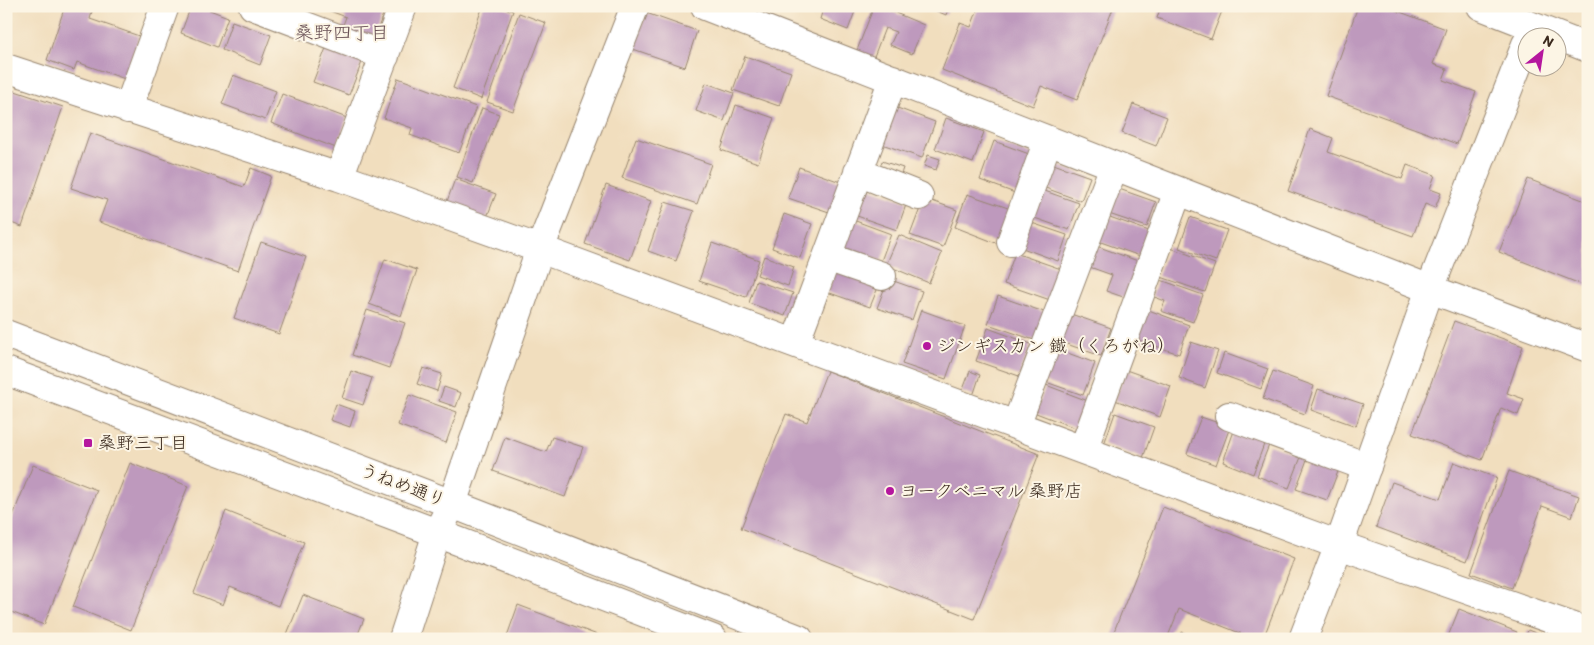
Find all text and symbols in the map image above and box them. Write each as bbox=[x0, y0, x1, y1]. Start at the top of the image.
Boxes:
district label: 桑野四丁目 bbox=[294, 21, 390, 44]
north arrow bbox=[1516, 28, 1566, 78]
text: N bbox=[1540, 31, 1557, 51]
place label: ジンギスカン 鐡（くろがね） bbox=[937, 335, 1175, 357]
marker: ジンギスカン 鐡（くろがね） bbox=[921, 340, 933, 352]
place label: 桑野三丁目 bbox=[98, 432, 188, 454]
marker: 桑野三丁目 bbox=[82, 437, 94, 449]
street label: うねめ通り bbox=[357, 459, 449, 511]
place label: ヨークベニマル 桑野店 bbox=[900, 480, 1083, 502]
marker: ヨークベニマル 桑野店 bbox=[884, 485, 896, 497]

